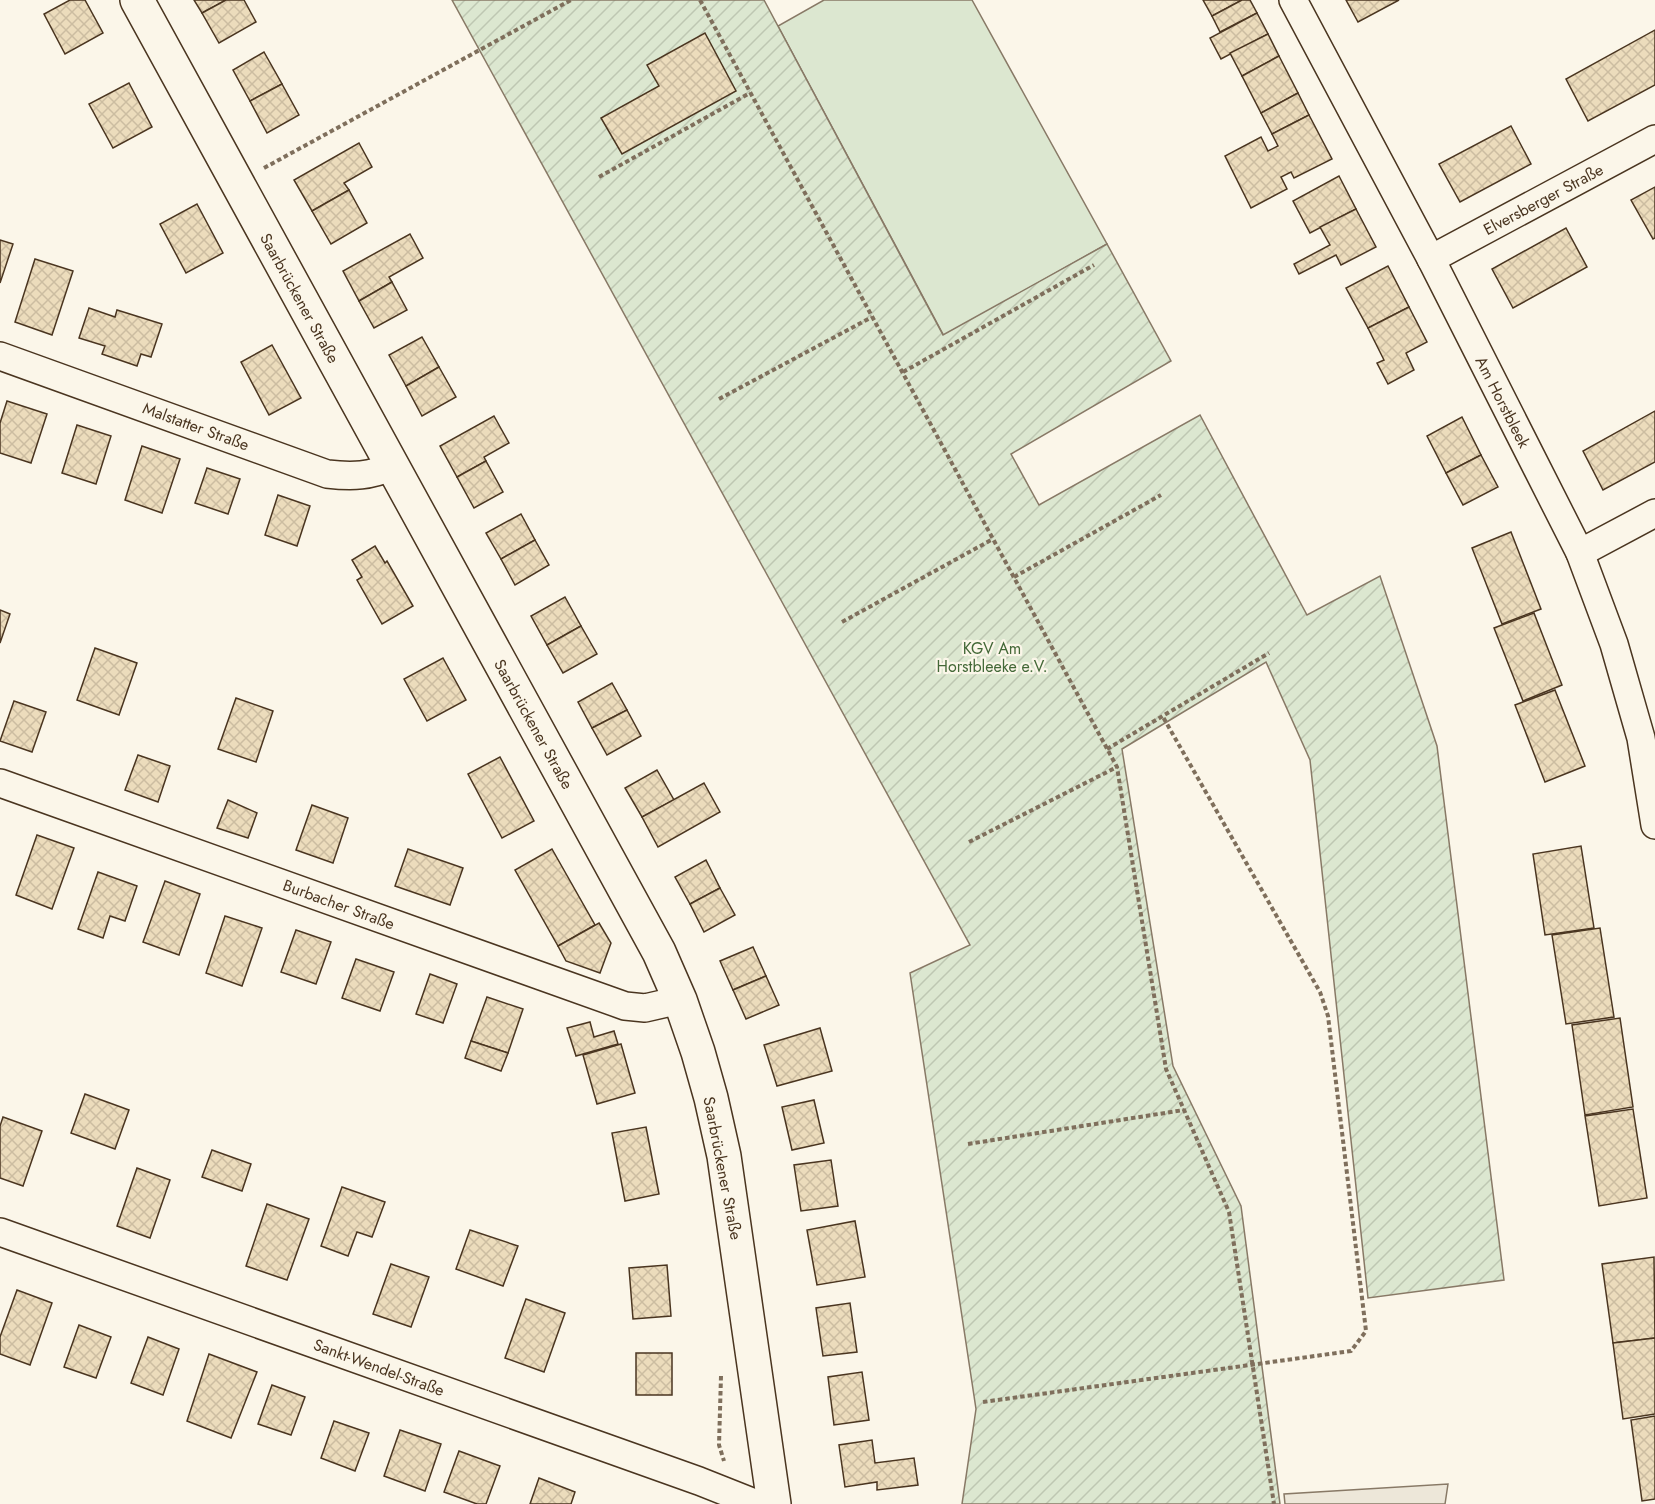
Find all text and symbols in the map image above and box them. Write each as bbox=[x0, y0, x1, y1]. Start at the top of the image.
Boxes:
street label: Elversberger Straße bbox=[1479, 158, 1607, 241]
street label: Saarbrückener Straße bbox=[254, 229, 345, 367]
street label: Am Horstbleek bbox=[1470, 352, 1536, 453]
street label: Malstatter Straße bbox=[139, 397, 252, 456]
park label: KGV Am Horstbleeke e.V. bbox=[936, 637, 1048, 678]
street label: Saarbrückener Straße bbox=[488, 655, 579, 793]
street label: Burbacher Straße bbox=[280, 874, 398, 935]
street label: Saarbrückener Straße bbox=[697, 1095, 748, 1242]
street label: Sankt-Wendel-Straße bbox=[310, 1333, 447, 1402]

